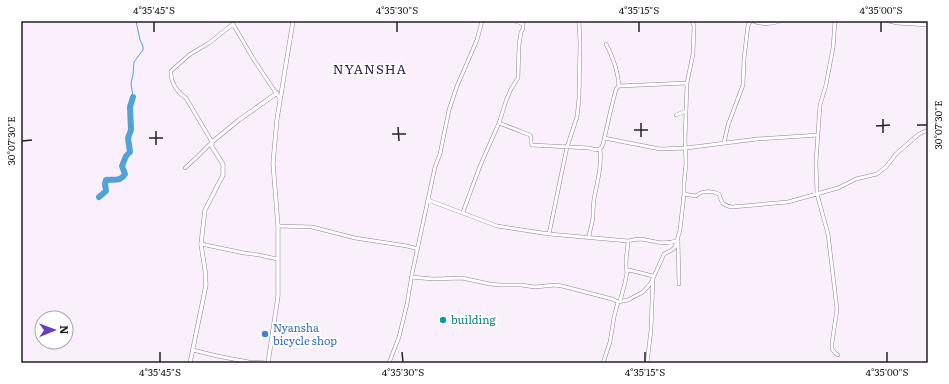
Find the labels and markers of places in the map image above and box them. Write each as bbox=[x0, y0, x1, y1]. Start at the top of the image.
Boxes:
place label: building bbox=[451, 311, 497, 327]
marker: building bbox=[438, 315, 448, 325]
place label: Nyansha bicycle shop bbox=[273, 319, 337, 348]
marker: Nyansha bicycle shop bbox=[260, 329, 270, 339]

